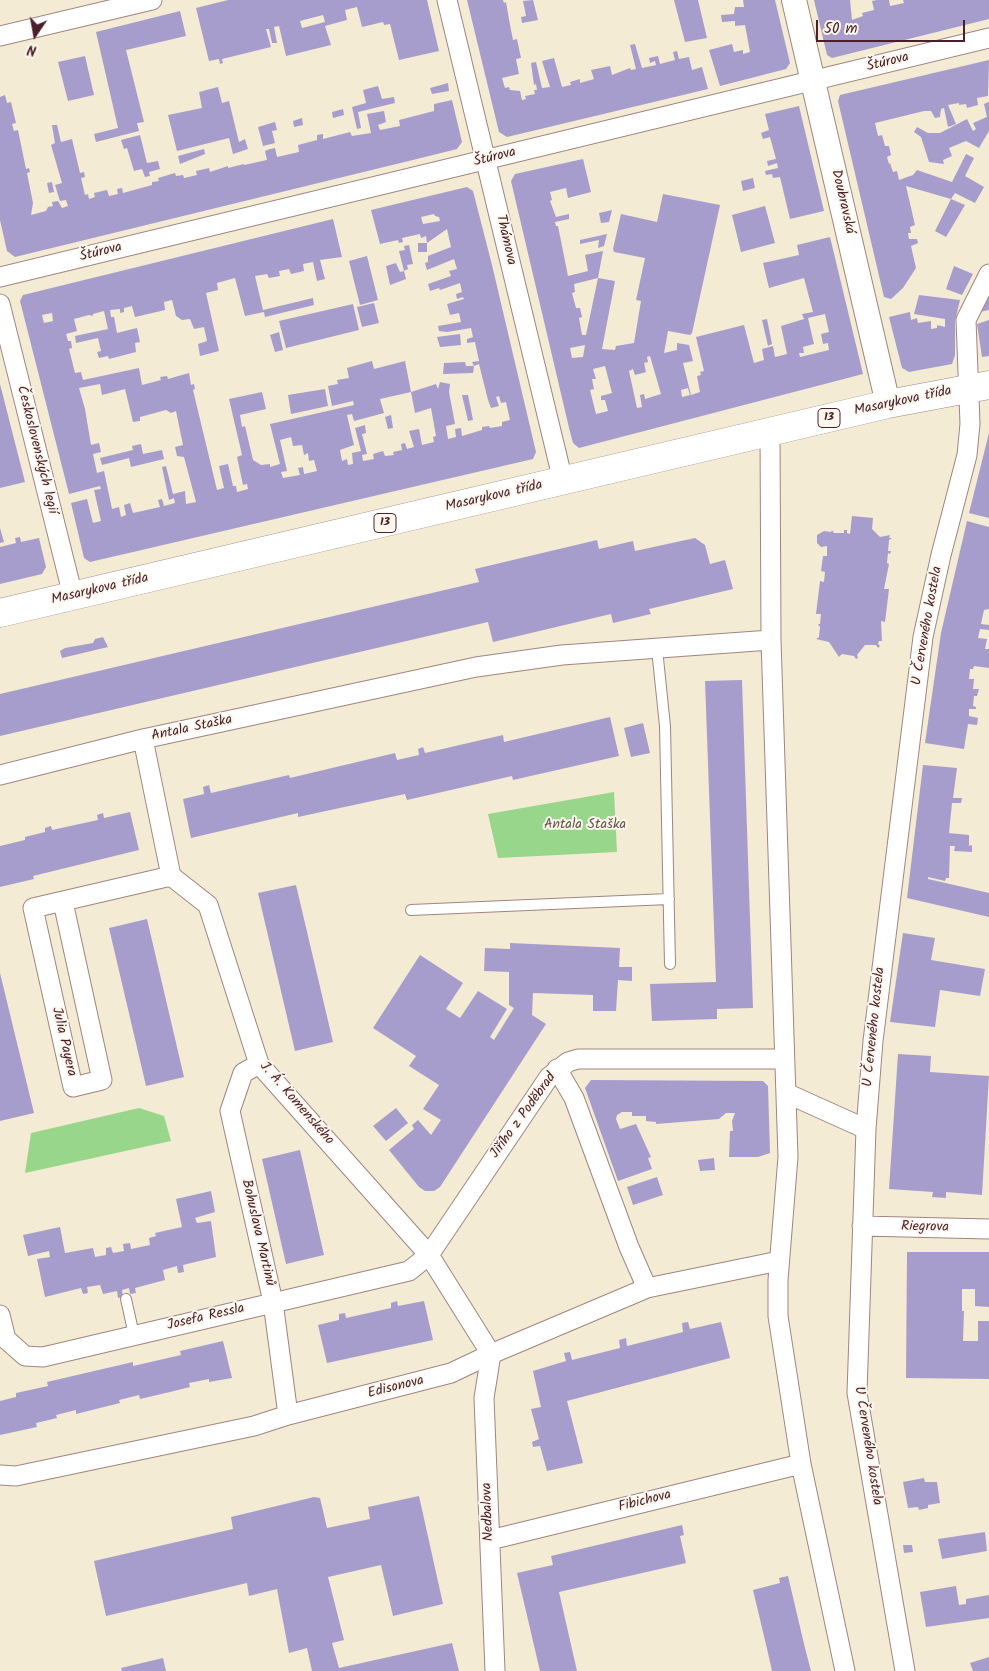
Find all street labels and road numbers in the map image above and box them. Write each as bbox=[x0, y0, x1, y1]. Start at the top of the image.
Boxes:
street label: Štúrova bbox=[865, 50, 911, 76]
street label: Štúrova bbox=[472, 145, 518, 171]
street label: Doubravská bbox=[826, 168, 858, 236]
street label: Thámova bbox=[491, 213, 519, 267]
street label: Štúrova bbox=[78, 240, 124, 266]
street label: Masarykova třída bbox=[853, 383, 953, 421]
street label: Československých legií bbox=[12, 384, 60, 516]
road number: 13 bbox=[818, 408, 840, 428]
street label: Masarykova třída bbox=[444, 478, 544, 516]
road number: 13 bbox=[374, 514, 396, 532]
street label: U Červeného kostela bbox=[909, 565, 947, 687]
street label: Masarykova třída bbox=[50, 571, 150, 609]
street label: Antala Staška bbox=[150, 712, 234, 746]
street label: U Červeného kostela bbox=[860, 966, 890, 1088]
street label: Julia Payera bbox=[47, 1006, 79, 1078]
street label: J. Á. Komenského bbox=[255, 1059, 337, 1149]
street label: Jiřího z Poděbrad bbox=[487, 1070, 561, 1162]
street label: Bohuslava Martinů bbox=[237, 1178, 277, 1288]
street label: Riegrova bbox=[901, 1219, 949, 1237]
street label: Josefa Ressla bbox=[166, 1301, 246, 1335]
street label: Edisonova bbox=[366, 1373, 426, 1403]
street label: U Červeného kostela bbox=[849, 1385, 885, 1507]
street label: Nedbalova bbox=[480, 1482, 498, 1542]
street label: Fibichova bbox=[617, 1487, 673, 1517]

